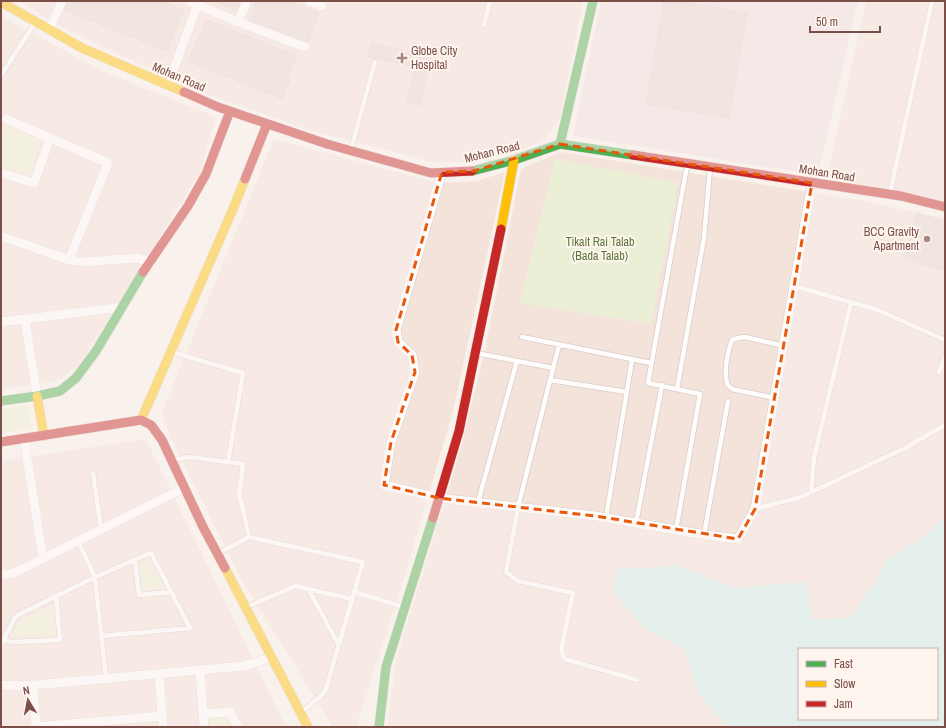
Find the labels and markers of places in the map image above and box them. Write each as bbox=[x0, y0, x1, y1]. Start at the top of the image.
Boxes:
place label: Globe City Hospital bbox=[411, 43, 458, 73]
marker: Globe City Hospital bbox=[396, 52, 408, 64]
place label: BCC Gravity Apartment bbox=[864, 224, 919, 254]
marker: BCC Gravity Apartment bbox=[922, 234, 932, 244]

